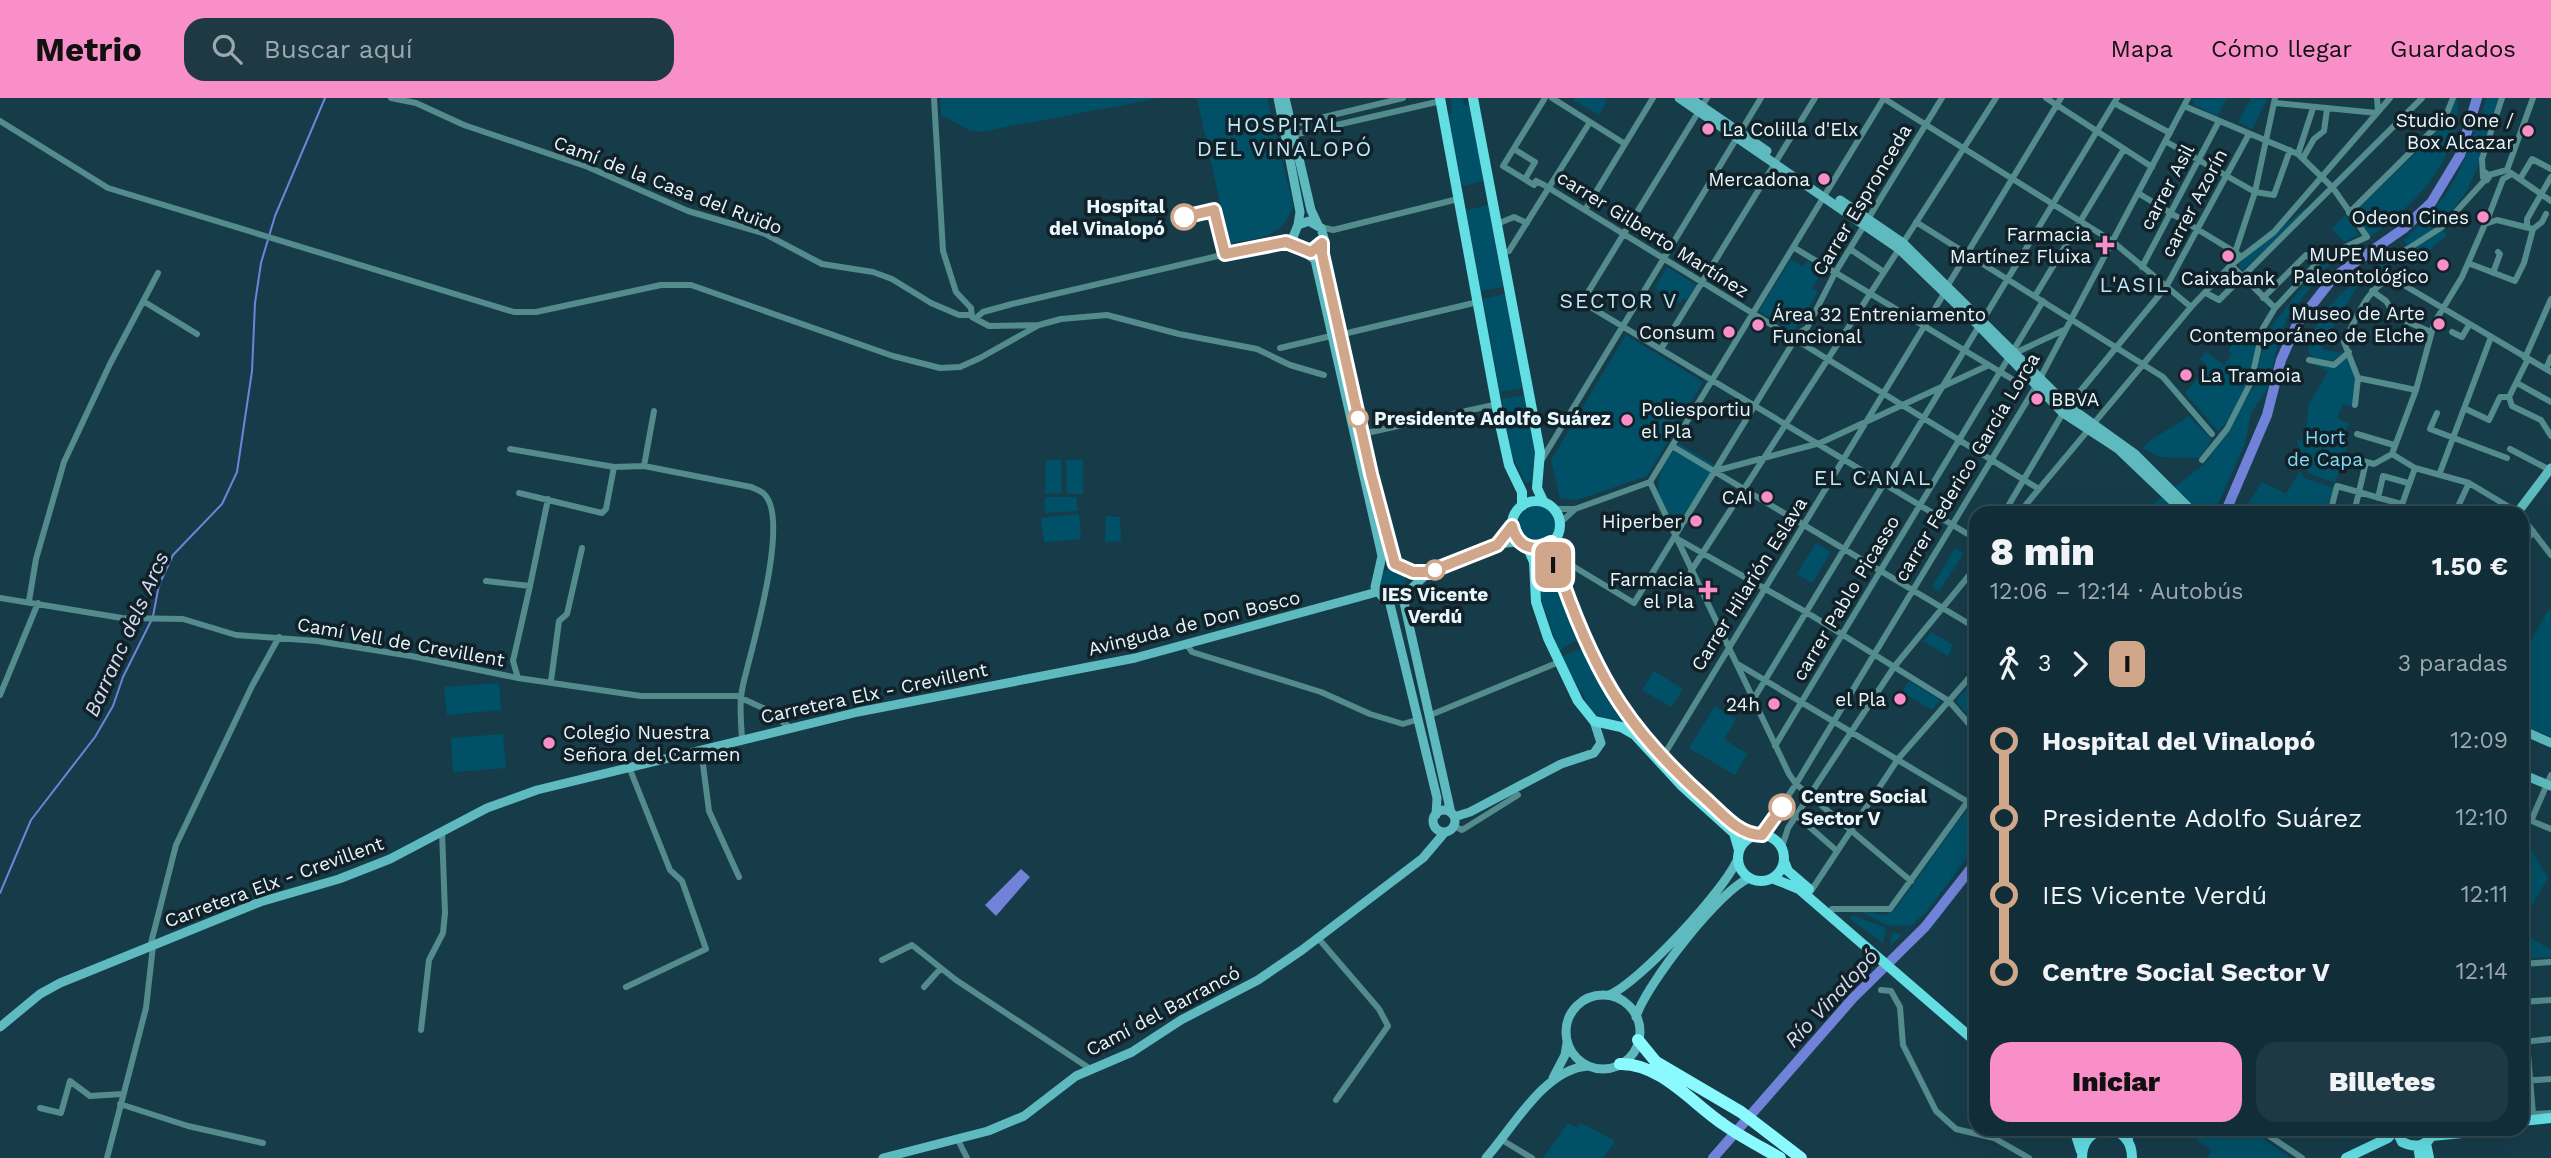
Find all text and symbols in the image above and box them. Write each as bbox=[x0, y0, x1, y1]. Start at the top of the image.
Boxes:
search box bbox=[184, 18, 674, 81]
text: Metrio bbox=[35, 30, 142, 69]
icon: search bbox=[208, 30, 246, 68]
text: Buscar aquí bbox=[264, 34, 413, 64]
text: Mapa bbox=[2111, 35, 2173, 63]
text: Cómo llegar bbox=[2211, 35, 2352, 63]
text: Guardados bbox=[2390, 35, 2516, 63]
place label: Studio One / Box Alcazar bbox=[2396, 109, 2514, 154]
district label: HOSPITAL DEL VINALOPÓ bbox=[1197, 112, 1373, 161]
place label: La Colilla d'Elx bbox=[1722, 118, 1858, 141]
street label: Carrer Espronceda bbox=[1808, 120, 1916, 280]
marker: La Colilla d'Elx bbox=[1700, 121, 1716, 137]
marker: Studio One / Box Alcazar bbox=[2520, 123, 2536, 139]
street label: Camí de la Casa del Ruïdo bbox=[550, 131, 786, 239]
street label: carrer Asil bbox=[2135, 140, 2199, 234]
street label: carrer Azorín bbox=[2156, 145, 2232, 261]
street label: carrer Gilberto Martínez bbox=[1553, 165, 1753, 303]
place label: Mercadona bbox=[1708, 168, 1810, 191]
marker: Mercadona bbox=[1816, 171, 1832, 187]
place label: Hospital del Vinalopó bbox=[1049, 195, 1166, 240]
marker: Hospital del Vinalopó bbox=[1171, 204, 1197, 230]
place label: Odeon Cines bbox=[2351, 206, 2469, 229]
marker: Odeon Cines bbox=[2475, 209, 2491, 225]
place label: Farmacia Martínez Fluixa bbox=[1950, 223, 2091, 268]
marker: Farmacia Martínez Fluixa bbox=[2097, 237, 2113, 253]
place label: MUPE Museo Paleontológico bbox=[2293, 243, 2429, 288]
marker: Caixabank bbox=[2220, 248, 2236, 264]
marker: MUPE Museo Paleontológico bbox=[2435, 257, 2451, 273]
place label: Caixabank bbox=[2181, 267, 2276, 290]
district label: L'ASIL bbox=[2100, 272, 2170, 297]
district label: SECTOR V bbox=[1560, 288, 1678, 313]
place label: Museo de Arte Contemporáneo de Elche bbox=[2189, 302, 2425, 347]
place label: Área 32 Entreniamento Funcional bbox=[1772, 303, 1986, 348]
marker: Museo de Arte Contemporáneo de Elche bbox=[2431, 316, 2447, 332]
marker: Área 32 Entreniamento Funcional bbox=[1750, 317, 1766, 333]
place label: Consum bbox=[1639, 321, 1715, 344]
marker: Consum bbox=[1721, 324, 1737, 340]
street label: carrer Federico García Lorca bbox=[1889, 348, 2045, 586]
place label: La Tramoia bbox=[2200, 364, 2302, 387]
marker: La Tramoia bbox=[2178, 367, 2194, 383]
place label: BBVA bbox=[2051, 388, 2100, 411]
marker: BBVA bbox=[2029, 391, 2045, 407]
place label: Poliesportiu el Pla bbox=[1641, 398, 1751, 443]
place label: Presidente Adolfo Suárez bbox=[1374, 407, 1611, 430]
marker: Presidente Adolfo Suárez bbox=[1348, 408, 1368, 428]
marker: Poliesportiu el Pla bbox=[1619, 412, 1635, 428]
park label: Hort de Capa bbox=[2287, 426, 2363, 471]
district label: EL CANAL bbox=[1814, 465, 1932, 490]
place label: CAI bbox=[1722, 486, 1753, 509]
marker: CAI bbox=[1759, 489, 1775, 505]
street label: Carrer Hilarión Eslava bbox=[1686, 493, 1812, 675]
place label: Hiperber bbox=[1602, 510, 1682, 533]
street label: carrer Pablo Picasso bbox=[1788, 511, 1904, 685]
marker: Hiperber bbox=[1688, 513, 1704, 529]
text: 8 min bbox=[1990, 530, 2095, 574]
line badge: I bbox=[1530, 542, 1576, 588]
water label: Barranc dels Arcs bbox=[78, 547, 174, 720]
text: I bbox=[1549, 551, 1557, 579]
text: 1.50 € bbox=[2432, 551, 2508, 581]
marker: IES Vicente Verdú bbox=[1425, 560, 1445, 580]
place label: Farmacia el Pla bbox=[1610, 568, 1694, 613]
text: 12:06 – 12:14 · Autobús bbox=[1990, 578, 2243, 605]
marker: Farmacia el Pla bbox=[1700, 582, 1716, 598]
place label: IES Vicente Verdú bbox=[1382, 583, 1488, 628]
street label: Avinguda de Don Bosco bbox=[1086, 586, 1302, 660]
street label: Camí Vell de Crevillent bbox=[295, 612, 507, 672]
icon: walk bbox=[1990, 645, 2028, 683]
icon: forward bbox=[2061, 645, 2099, 683]
text: 3 bbox=[2038, 650, 2051, 677]
text: I bbox=[2123, 650, 2131, 678]
text: 3 paradas bbox=[2398, 650, 2508, 677]
street label: Carretera Elx - Crevillent bbox=[758, 658, 990, 728]
place label: el Pla bbox=[1835, 688, 1886, 711]
marker: el Pla bbox=[1892, 691, 1908, 707]
place label: 24h bbox=[1726, 693, 1760, 716]
marker: 24h bbox=[1766, 696, 1782, 712]
place label: Colegio Nuestra Señora del Carmen bbox=[563, 721, 740, 766]
text: Hospital del Vinalopó bbox=[2042, 726, 2315, 756]
text: 12:09 bbox=[2450, 727, 2508, 754]
marker: Colegio Nuestra Señora del Carmen bbox=[541, 735, 557, 751]
place label: Centre Social Sector V bbox=[1801, 785, 1927, 830]
marker: Centre Social Sector V bbox=[1769, 794, 1795, 820]
text: Presidente Adolfo Suárez bbox=[2042, 803, 2362, 833]
text: 12:10 bbox=[2456, 804, 2508, 831]
street label: Carretera Elx - Crevillent bbox=[161, 832, 387, 932]
text: IES Vicente Verdú bbox=[2042, 880, 2267, 910]
text: 12:11 bbox=[2461, 881, 2508, 908]
water label: Río Vinalopó bbox=[1779, 944, 1883, 1052]
text: Centre Social Sector V bbox=[2042, 957, 2330, 987]
text: 12:14 bbox=[2456, 958, 2508, 985]
street label: Camí del Barrancó bbox=[1082, 961, 1244, 1061]
button: Iniciar bbox=[1990, 1042, 2242, 1122]
button: Billetes bbox=[2256, 1042, 2508, 1122]

